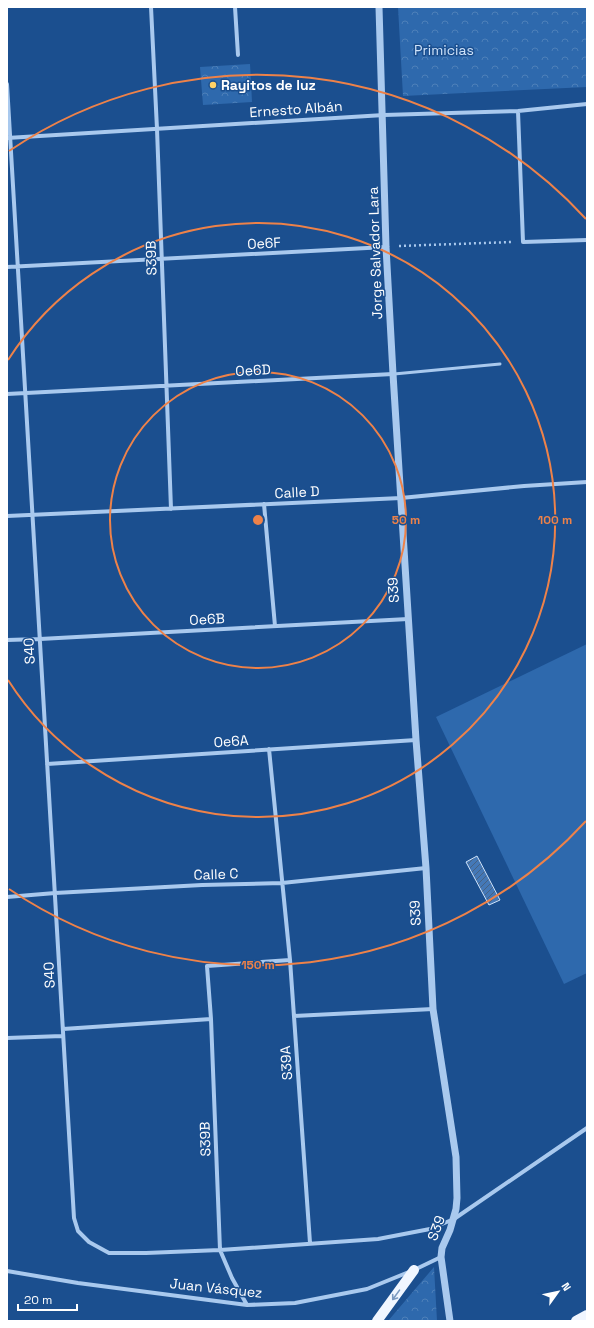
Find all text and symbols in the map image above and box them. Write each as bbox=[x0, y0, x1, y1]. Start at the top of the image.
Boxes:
park label: Primicias bbox=[414, 41, 474, 59]
place label: Rayitos de luz bbox=[221, 76, 316, 94]
marker: Rayitos de luz bbox=[208, 80, 218, 90]
street label: Ernesto Albán bbox=[249, 97, 343, 121]
street label: Jorge Salvador Lara bbox=[364, 186, 386, 320]
street label: Oe6F bbox=[247, 233, 282, 253]
street label: S39B bbox=[141, 240, 161, 276]
street label: Oe6D bbox=[235, 360, 271, 380]
street label: Calle D bbox=[274, 482, 320, 502]
text: 50 m bbox=[392, 512, 420, 528]
text: 100 m bbox=[538, 512, 572, 528]
centre of rings bbox=[251, 513, 265, 527]
street label: S39 bbox=[383, 577, 403, 603]
street label: Oe6B bbox=[189, 609, 225, 629]
street label: S40 bbox=[19, 637, 39, 665]
street label: Oe6A bbox=[213, 731, 249, 751]
street label: Calle C bbox=[193, 864, 239, 884]
street label: S39 bbox=[405, 900, 425, 926]
text: 150 m bbox=[241, 957, 275, 973]
street label: S40 bbox=[39, 961, 59, 989]
street label: S39A bbox=[276, 1045, 296, 1081]
street label: S39B bbox=[195, 1121, 215, 1157]
street label: S39 bbox=[423, 1213, 449, 1243]
north arrow bbox=[538, 1272, 578, 1312]
street label: Juan Vásquez bbox=[169, 1274, 263, 1302]
text: N bbox=[559, 1280, 574, 1293]
scale bar bbox=[18, 1286, 77, 1312]
one-way arrow bbox=[392, 1290, 400, 1301]
text: 20 m bbox=[24, 1292, 52, 1308]

